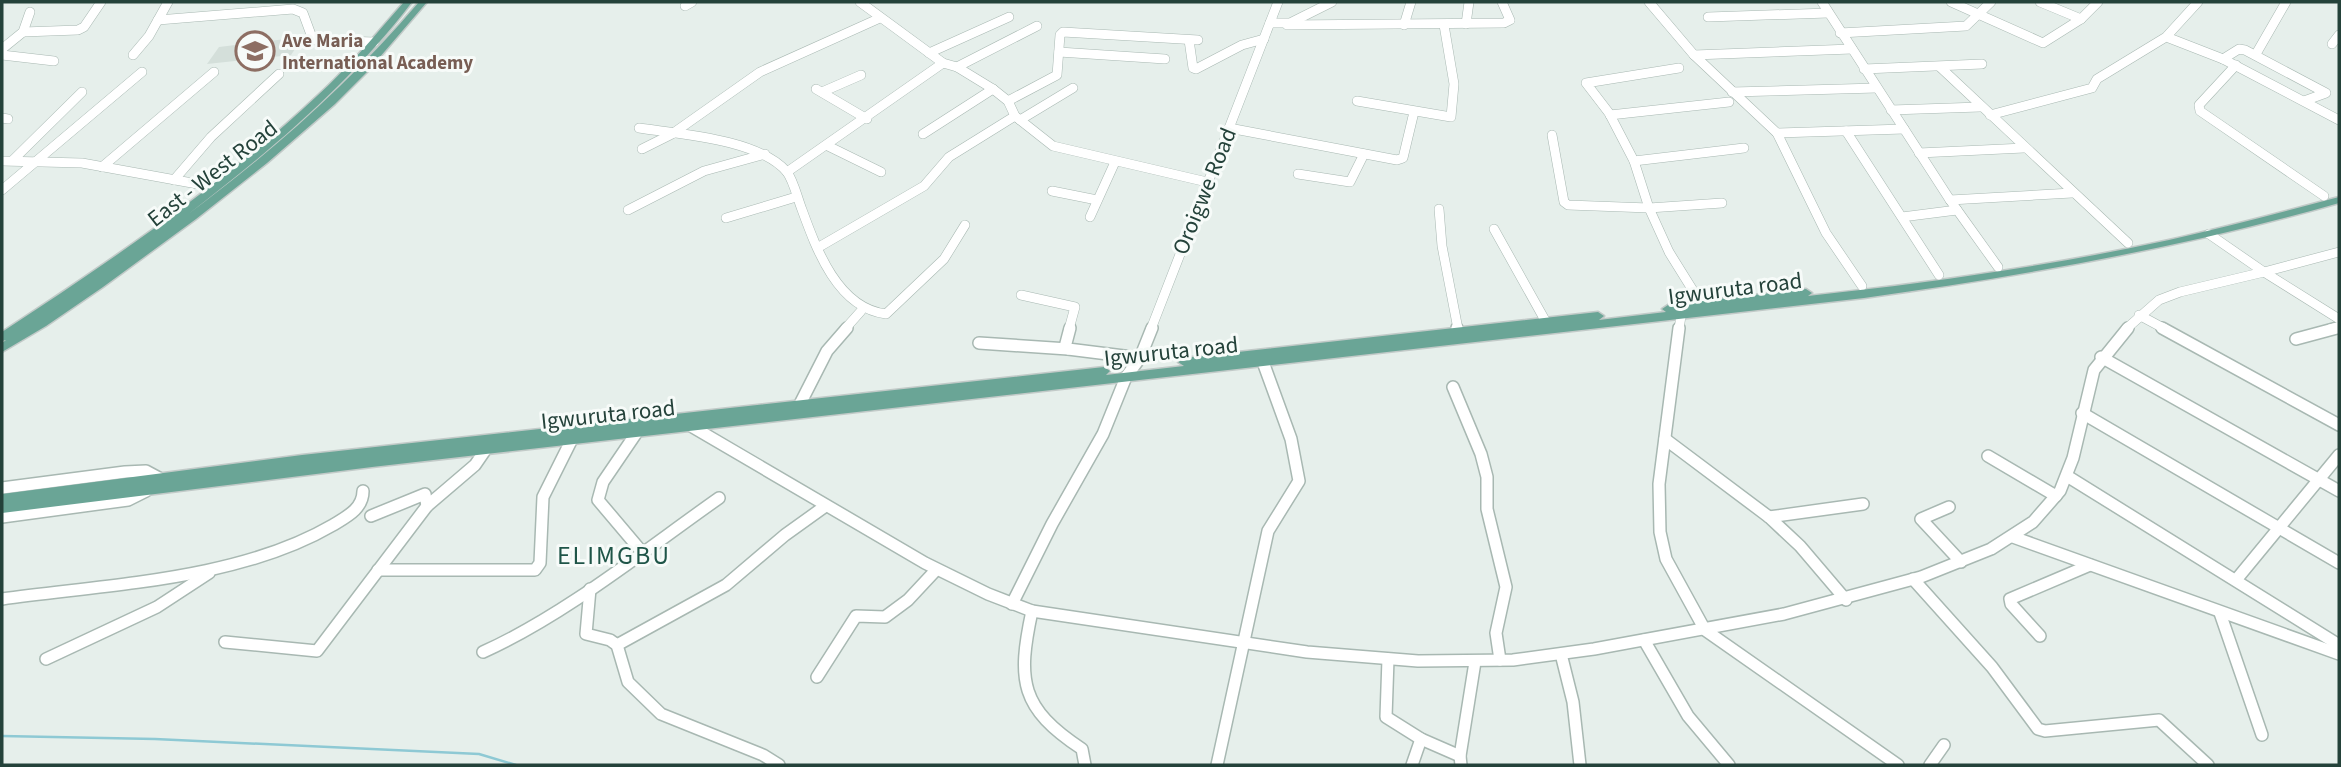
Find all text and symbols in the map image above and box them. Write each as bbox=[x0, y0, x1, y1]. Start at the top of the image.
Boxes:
place label: Ave Maria International Academy bbox=[281, 28, 473, 77]
school or university icon: Ave Maria International Academy bbox=[234, 30, 276, 72]
street label: East - West Road bbox=[140, 112, 284, 235]
street label: Oroigwe Road bbox=[1164, 123, 1245, 260]
street label: Igwuruta road bbox=[1666, 264, 1804, 313]
street label: Igwuruta road bbox=[1102, 328, 1240, 375]
street label: Igwuruta road bbox=[539, 391, 677, 438]
district label: ELIMGBU bbox=[557, 537, 671, 574]

